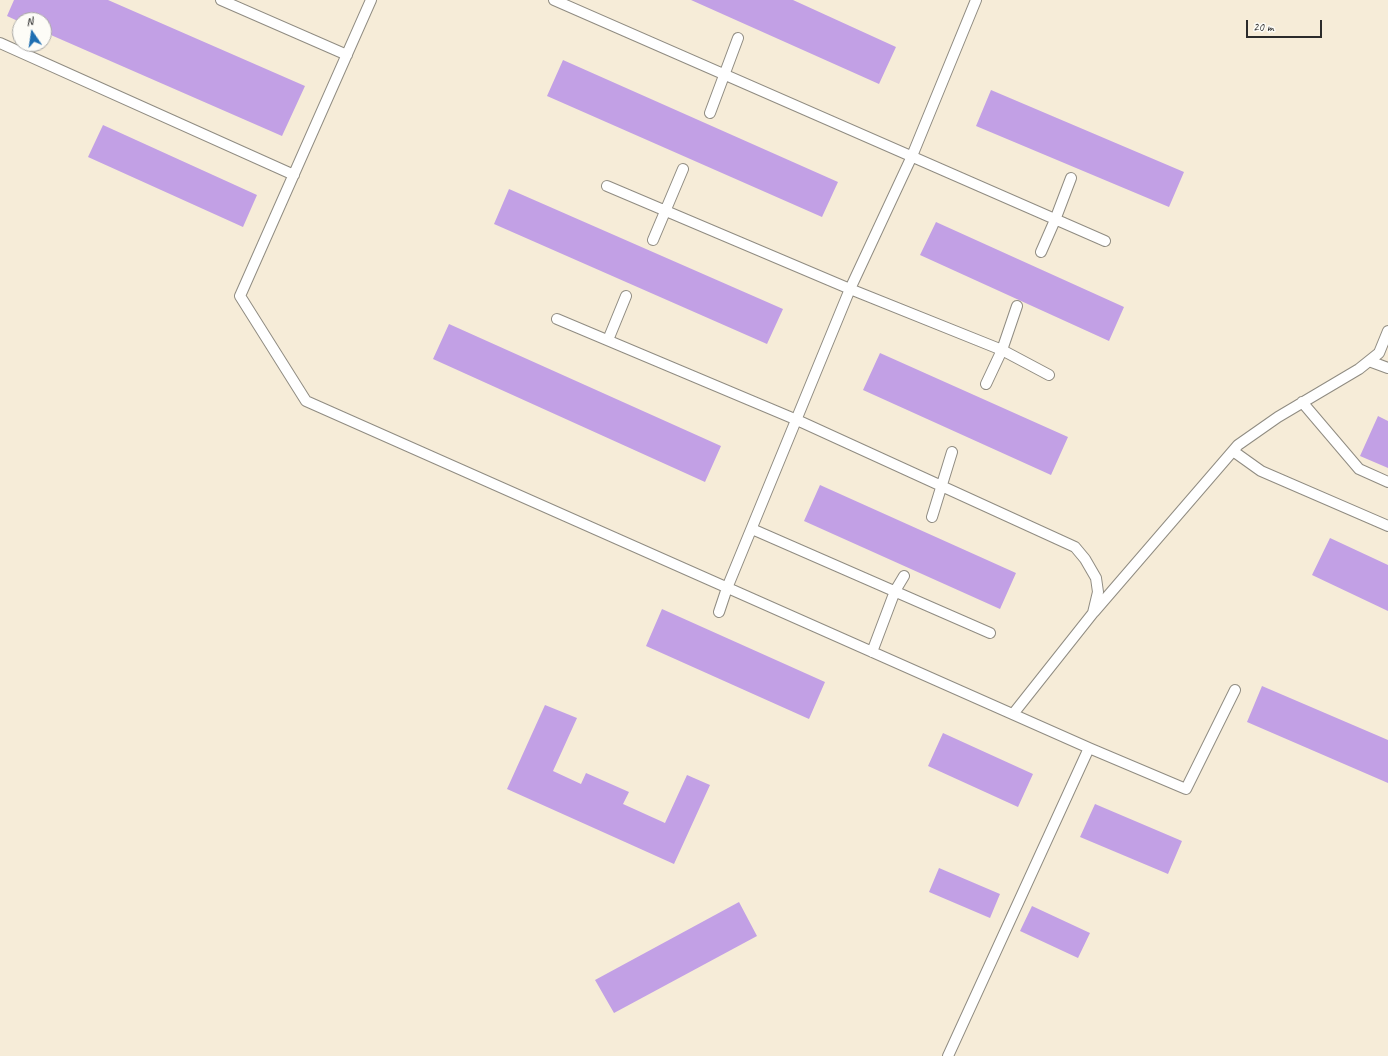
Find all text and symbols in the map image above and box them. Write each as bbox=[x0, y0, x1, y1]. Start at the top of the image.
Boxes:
north arrow bbox=[12, 12, 52, 52]
scale bar bbox=[1248, 12, 1324, 38]
text: N bbox=[25, 14, 34, 29]
text: 20 m bbox=[1253, 19, 1273, 35]

